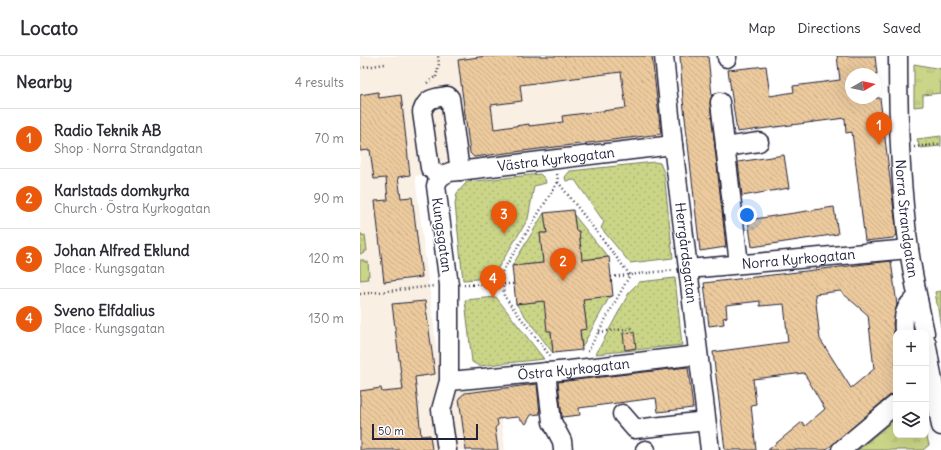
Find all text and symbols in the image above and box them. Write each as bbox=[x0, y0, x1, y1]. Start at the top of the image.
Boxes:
text: Locato bbox=[20, 16, 78, 40]
text: Map bbox=[748, 19, 775, 37]
text: Directions bbox=[797, 19, 861, 37]
text: Saved bbox=[883, 19, 921, 37]
north arrow bbox=[845, 68, 881, 104]
text: Nearby bbox=[16, 71, 72, 93]
text: 4 results bbox=[295, 74, 344, 91]
pin: 1 bbox=[866, 112, 892, 145]
text: Radio Teknik AB bbox=[54, 121, 161, 140]
text: 1 bbox=[26, 130, 32, 147]
text: 70 m bbox=[315, 130, 344, 147]
text: Shop · Norra Strandgatan bbox=[54, 140, 203, 157]
street label: Västra Kyrkogatan bbox=[496, 143, 616, 175]
street label: Norra Strandgatan bbox=[892, 159, 923, 279]
text: Karlstads domkyrka bbox=[54, 181, 190, 200]
text: 2 bbox=[25, 190, 33, 207]
text: 90 m bbox=[313, 190, 344, 207]
street label: Kungsgatan bbox=[428, 196, 456, 274]
text: Church · Östra Kyrkogatan bbox=[54, 200, 210, 217]
pin: 3 bbox=[491, 201, 517, 234]
street label: Herrgårdsgatan bbox=[671, 201, 701, 304]
your location bbox=[737, 205, 757, 225]
text: Johan Alfred Eklund bbox=[54, 241, 190, 260]
street label: Norra Kyrkogatan bbox=[741, 245, 856, 273]
pin: 2 bbox=[550, 248, 576, 281]
text: 3 bbox=[25, 250, 33, 267]
text: 120 m bbox=[309, 250, 344, 267]
text: Place · Kungsgatan bbox=[54, 260, 165, 277]
pin: 4 bbox=[480, 265, 506, 298]
text: Sveno Elfdalius bbox=[54, 301, 155, 320]
text: 4 bbox=[25, 310, 33, 327]
text: 130 m bbox=[308, 310, 344, 327]
text: Place · Kungsgatan bbox=[54, 320, 165, 337]
map controls bbox=[893, 330, 929, 438]
button: + bbox=[893, 330, 929, 366]
street label: Östra Kyrkogatan bbox=[517, 354, 630, 384]
button: − bbox=[893, 366, 929, 402]
button: layers bbox=[893, 402, 929, 438]
scale bar bbox=[372, 422, 478, 441]
text: 50 m bbox=[378, 424, 404, 438]

